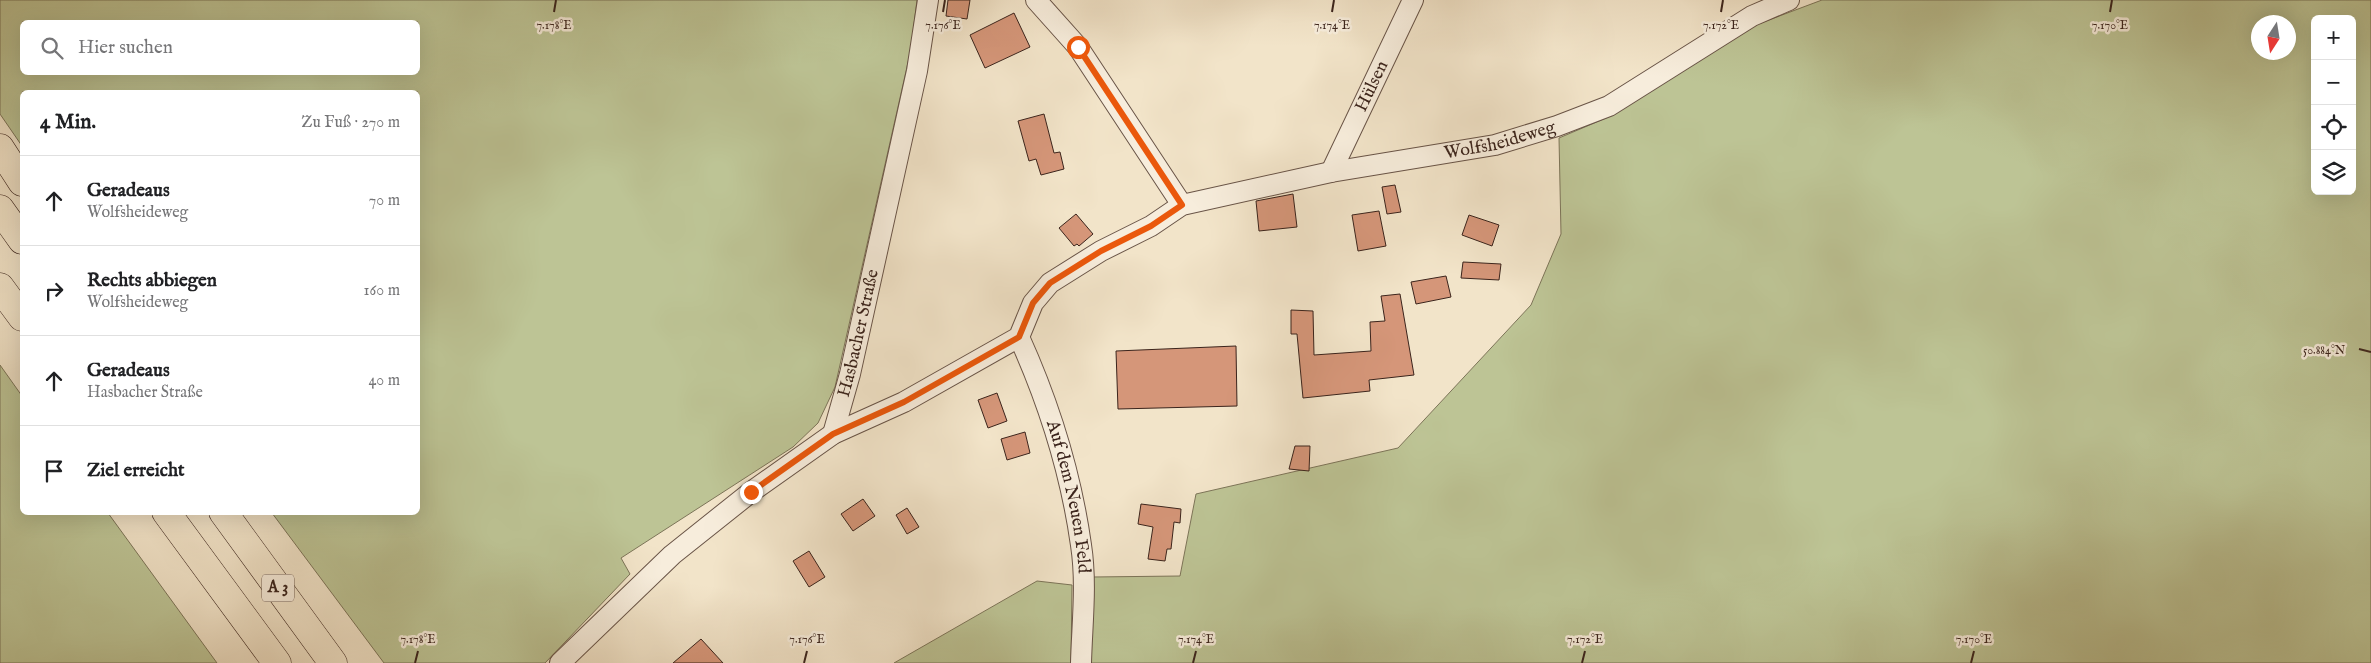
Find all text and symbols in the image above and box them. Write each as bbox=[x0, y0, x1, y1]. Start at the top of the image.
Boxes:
north arrow bbox=[2251, 15, 2296, 60]
map controls bbox=[2311, 15, 2356, 195]
button: + bbox=[2311, 15, 2356, 60]
text: 7.178°E bbox=[536, 18, 572, 33]
text: 7.176°E bbox=[925, 18, 961, 33]
text: 7.174°E bbox=[1314, 18, 1350, 33]
text: 7.172°E bbox=[1703, 18, 1739, 33]
text: 7.170°E bbox=[2092, 18, 2128, 33]
search box bbox=[20, 20, 420, 75]
icon: search bbox=[38, 34, 66, 62]
text: Hier suchen bbox=[78, 36, 173, 60]
route start bbox=[1067, 36, 1090, 59]
street label: Hülsen bbox=[1350, 57, 1394, 115]
button: − bbox=[2311, 60, 2356, 105]
button: locate bbox=[2311, 105, 2356, 150]
text: 4 Min. bbox=[40, 109, 96, 136]
text: Zu Fuß · 270 m bbox=[301, 113, 400, 133]
street label: Wolfsheideweg bbox=[1442, 116, 1558, 165]
button: layers bbox=[2311, 150, 2356, 195]
text: Geradeaus bbox=[87, 179, 170, 203]
icon: ahead bbox=[40, 187, 68, 215]
text: 70 m bbox=[369, 191, 400, 211]
text: Wolfsheideweg bbox=[87, 203, 188, 223]
street label: Hasbacher Straße bbox=[833, 267, 884, 400]
text: Rechts abbiegen bbox=[87, 269, 217, 293]
icon: right bbox=[40, 277, 68, 305]
text: 160 m bbox=[364, 281, 400, 301]
text: Wolfsheideweg bbox=[87, 293, 188, 313]
text: 50.884°N bbox=[2303, 343, 2346, 358]
text: Geradeaus bbox=[87, 359, 170, 383]
icon: ahead bbox=[40, 367, 68, 395]
text: 40 m bbox=[368, 371, 400, 391]
text: Hasbacher Straße bbox=[87, 383, 203, 403]
street label: Auf dem Neuen Feld bbox=[1040, 416, 1095, 574]
icon: arrive bbox=[40, 457, 68, 485]
text: Ziel erreicht bbox=[87, 459, 185, 483]
route end bbox=[740, 481, 763, 504]
road number: A 3 bbox=[262, 574, 294, 602]
text: 7.178°E bbox=[400, 632, 436, 647]
text: 7.176°E bbox=[789, 632, 825, 647]
text: 7.174°E bbox=[1178, 632, 1214, 647]
text: 7.172°E bbox=[1567, 632, 1603, 647]
text: 7.170°E bbox=[1956, 632, 1992, 647]

